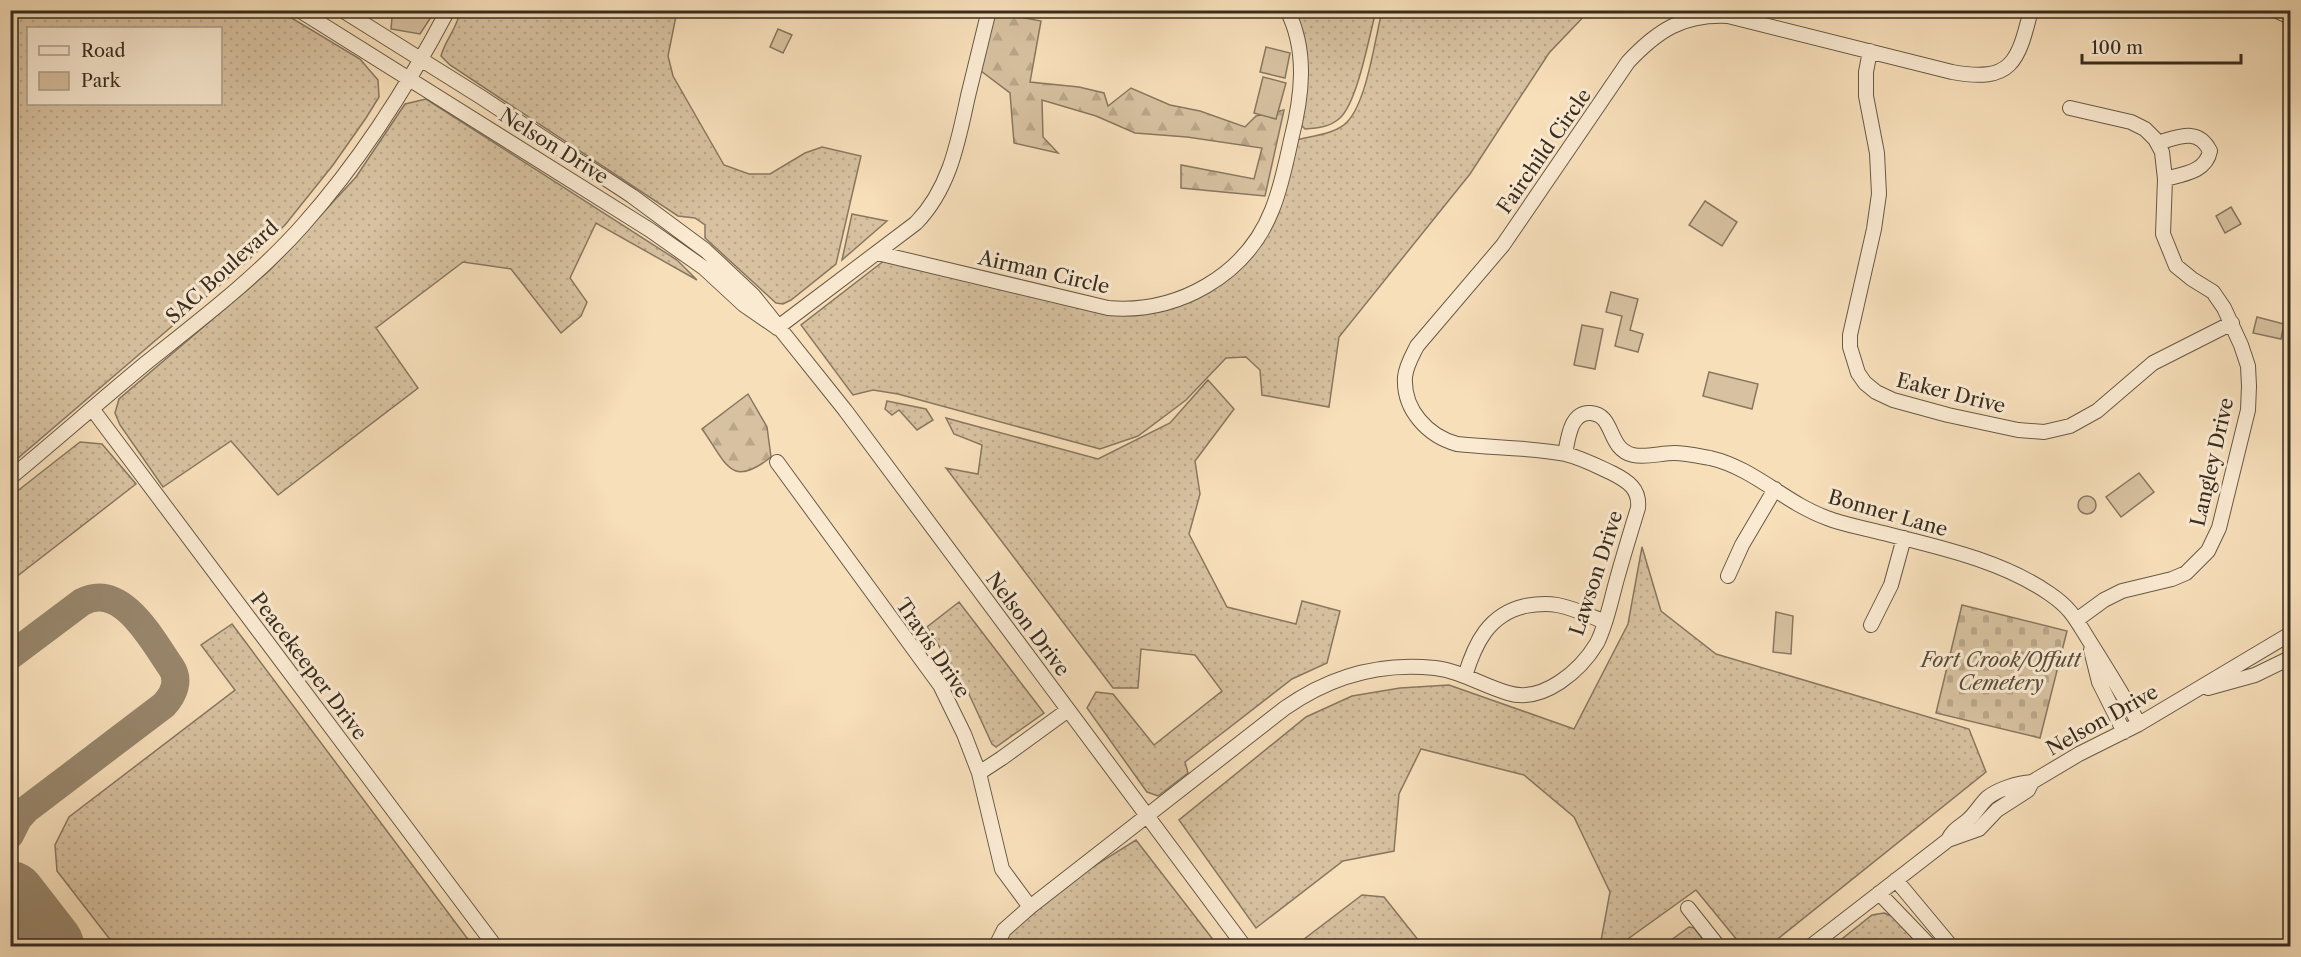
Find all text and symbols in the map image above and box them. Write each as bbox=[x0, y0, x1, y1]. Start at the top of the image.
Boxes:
legend bbox=[27, 27, 222, 105]
scale bar bbox=[2082, 27, 2241, 65]
text: 100 m bbox=[2091, 37, 2143, 59]
text: Road bbox=[81, 40, 126, 62]
text: Park bbox=[81, 70, 122, 92]
street label: Fairchild Circle bbox=[1492, 84, 1596, 218]
street label: Nelson Drive bbox=[495, 103, 613, 189]
street label: SAC Boulevard bbox=[161, 215, 283, 329]
street label: Airman Circle bbox=[975, 245, 1112, 299]
street label: Eaker Drive bbox=[1894, 368, 2008, 418]
street label: Langley Drive bbox=[2186, 395, 2238, 529]
street label: Bonner Lane bbox=[1825, 484, 1951, 542]
street label: Lawson Drive bbox=[1564, 507, 1628, 639]
street label: Nelson Drive bbox=[981, 567, 1075, 681]
street label: Peacekeeper Drive bbox=[246, 588, 372, 744]
street label: Travis Drive bbox=[891, 594, 975, 702]
park label: Fort Crook/Offutt Cemetery bbox=[1919, 648, 2082, 695]
street label: Nelson Drive bbox=[2042, 679, 2162, 761]

